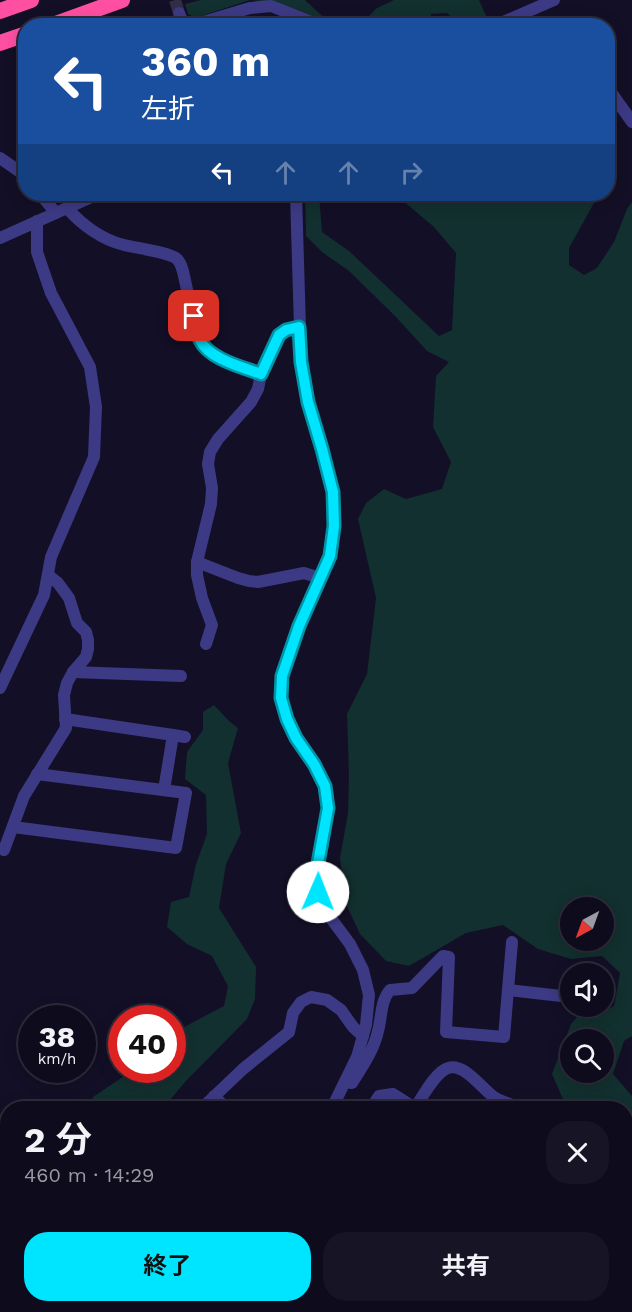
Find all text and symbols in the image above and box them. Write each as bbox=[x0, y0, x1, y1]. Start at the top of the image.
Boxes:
text: 360 m bbox=[141, 37, 270, 86]
icon: left bbox=[42, 42, 120, 120]
text: 左折 bbox=[141, 93, 195, 125]
icon: left bbox=[206, 156, 239, 189]
icon: ahead bbox=[269, 156, 302, 189]
icon: ahead bbox=[332, 156, 365, 189]
icon: right bbox=[395, 156, 428, 189]
pin bbox=[168, 290, 219, 341]
icon: arrive bbox=[177, 299, 210, 332]
position arrow bbox=[286, 860, 350, 924]
north arrow bbox=[560, 897, 614, 951]
map controls bbox=[560, 897, 614, 1083]
button: sound bbox=[560, 963, 614, 1017]
speed limit sign: 40 bbox=[108, 1005, 186, 1083]
text: 38 bbox=[39, 1019, 75, 1054]
button: search bbox=[560, 1029, 614, 1083]
text: km/h bbox=[38, 1050, 76, 1068]
text: 2 分 bbox=[24, 1119, 92, 1161]
button: close bbox=[546, 1121, 609, 1184]
text: 460 m · 14:29 bbox=[24, 1163, 154, 1187]
button: 終了 bbox=[24, 1232, 311, 1301]
button: 共有 bbox=[323, 1232, 609, 1301]

